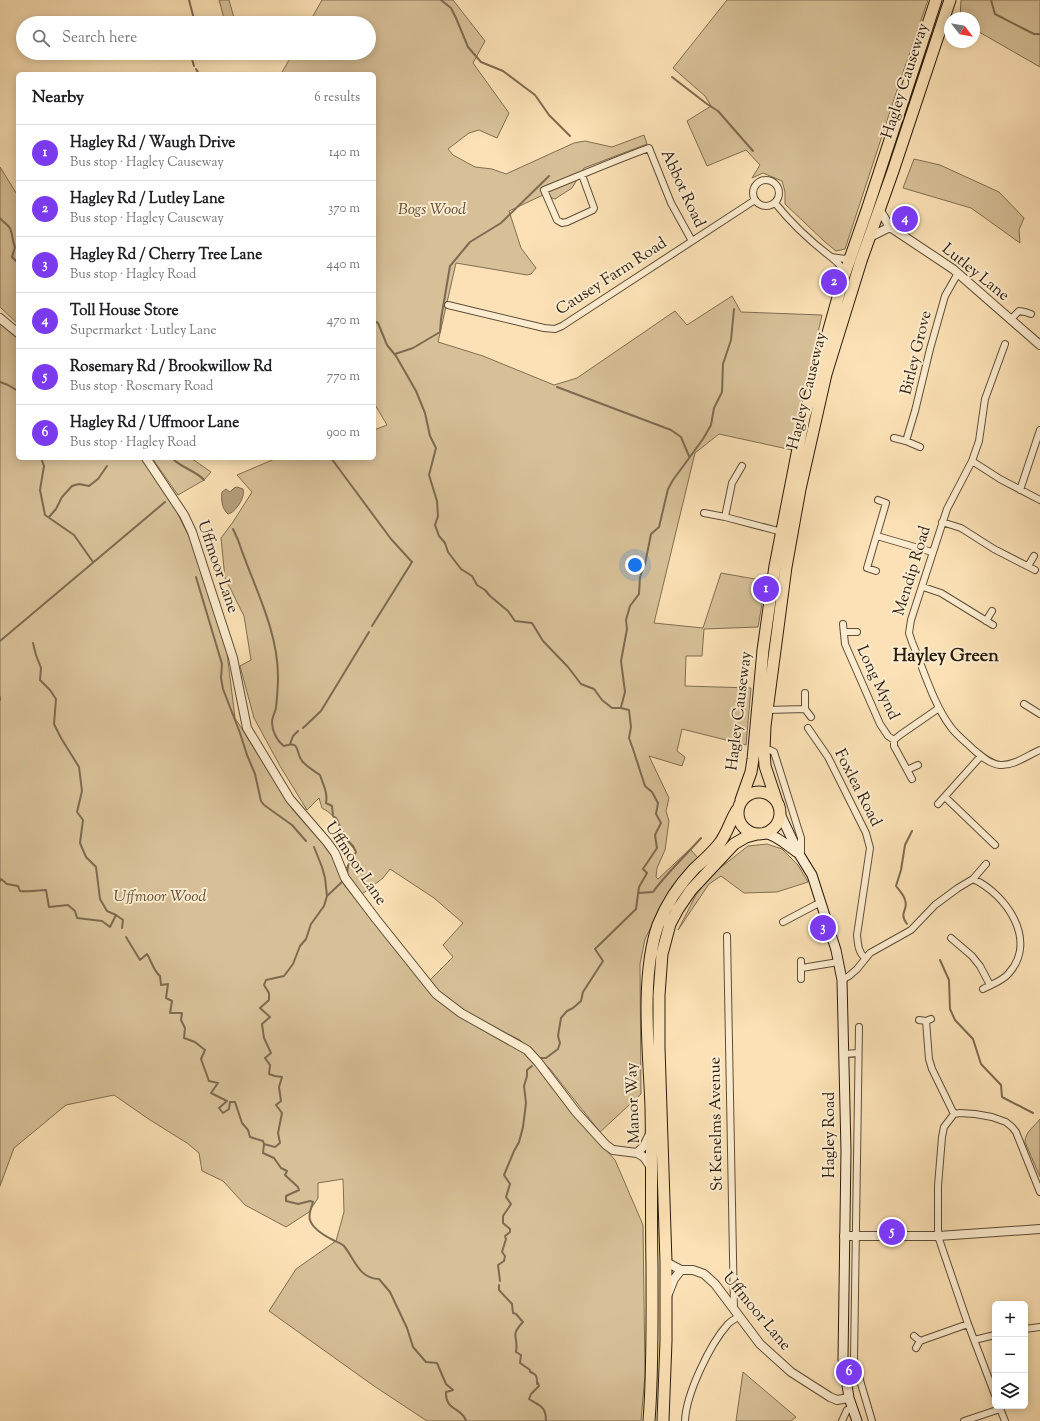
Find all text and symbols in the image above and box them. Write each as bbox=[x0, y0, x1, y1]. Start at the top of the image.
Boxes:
north arrow bbox=[944, 12, 980, 48]
search box bbox=[16, 16, 376, 60]
street label: Hagley Causeway bbox=[876, 20, 936, 142]
icon: search bbox=[30, 27, 52, 49]
text: Search here bbox=[62, 28, 137, 49]
text: Nearby bbox=[32, 86, 84, 110]
text: 6 results bbox=[314, 89, 360, 107]
text: Hagley Rd / Waugh Drive bbox=[70, 133, 235, 154]
text: 1 bbox=[43, 144, 47, 162]
text: 140 m bbox=[329, 144, 360, 162]
street label: Abbot Road bbox=[654, 146, 710, 232]
text: Bus stop · Hagley Causeway bbox=[70, 154, 224, 172]
text: Hagley Rd / Lutley Lane bbox=[70, 189, 225, 210]
park label: Bogs Wood bbox=[398, 199, 466, 222]
text: 2 bbox=[42, 200, 48, 218]
text: 370 m bbox=[328, 200, 360, 218]
pin: 4 bbox=[892, 204, 918, 234]
text: Bus stop · Hagley Causeway bbox=[70, 210, 224, 228]
street label: Causey Farm Road bbox=[552, 232, 672, 322]
street label: Lutley Lane bbox=[936, 239, 1014, 307]
text: Hagley Rd / Cherry Tree Lane bbox=[70, 245, 262, 266]
text: 3 bbox=[42, 256, 48, 274]
text: 440 m bbox=[327, 256, 360, 274]
text: Bus stop · Hagley Road bbox=[70, 266, 196, 284]
pin: 2 bbox=[821, 267, 847, 297]
text: Toll House Store bbox=[70, 301, 179, 322]
street label: Birley Grove bbox=[895, 308, 939, 398]
text: 4 bbox=[42, 312, 48, 330]
text: 470 m bbox=[327, 312, 360, 330]
text: Supermarket · Lutley Lane bbox=[70, 322, 217, 340]
street label: Hagley Causeway bbox=[782, 330, 834, 452]
text: Rosemary Rd / Brookwillow Rd bbox=[70, 357, 272, 378]
text: 5 bbox=[43, 368, 47, 386]
text: 770 m bbox=[327, 368, 360, 386]
text: Bus stop · Rosemary Road bbox=[70, 378, 213, 396]
text: Hagley Rd / Uffmoor Lane bbox=[70, 413, 239, 434]
text: 6 bbox=[42, 424, 48, 442]
text: 900 m bbox=[326, 424, 360, 442]
text: Bus stop · Hagley Road bbox=[70, 434, 196, 452]
street label: Uffmoor Lane bbox=[190, 518, 244, 616]
street label: Mendip Road bbox=[888, 523, 938, 619]
your location bbox=[625, 555, 645, 575]
pin: 1 bbox=[753, 574, 779, 604]
street label: Long Mynd bbox=[850, 642, 904, 724]
district label: Hayley Green bbox=[893, 644, 999, 670]
street label: Hagley Causeway bbox=[721, 650, 759, 772]
street label: Foxlea Road bbox=[828, 745, 886, 831]
street label: Uffmoor Lane bbox=[318, 818, 392, 910]
park label: Uffmoor Wood bbox=[114, 886, 207, 909]
pin: 3 bbox=[810, 913, 836, 943]
street label: St Kenelms Avenue bbox=[704, 1057, 730, 1191]
street label: Manor Way bbox=[621, 1062, 647, 1144]
street label: Hagley Road bbox=[819, 1092, 842, 1178]
pin: 5 bbox=[879, 1217, 905, 1247]
street label: Uffmoor Lane bbox=[716, 1268, 796, 1356]
map controls bbox=[992, 1301, 1028, 1409]
button: + bbox=[992, 1301, 1028, 1337]
button: − bbox=[992, 1337, 1028, 1373]
pin: 6 bbox=[836, 1357, 862, 1387]
button: layers bbox=[992, 1373, 1028, 1409]

